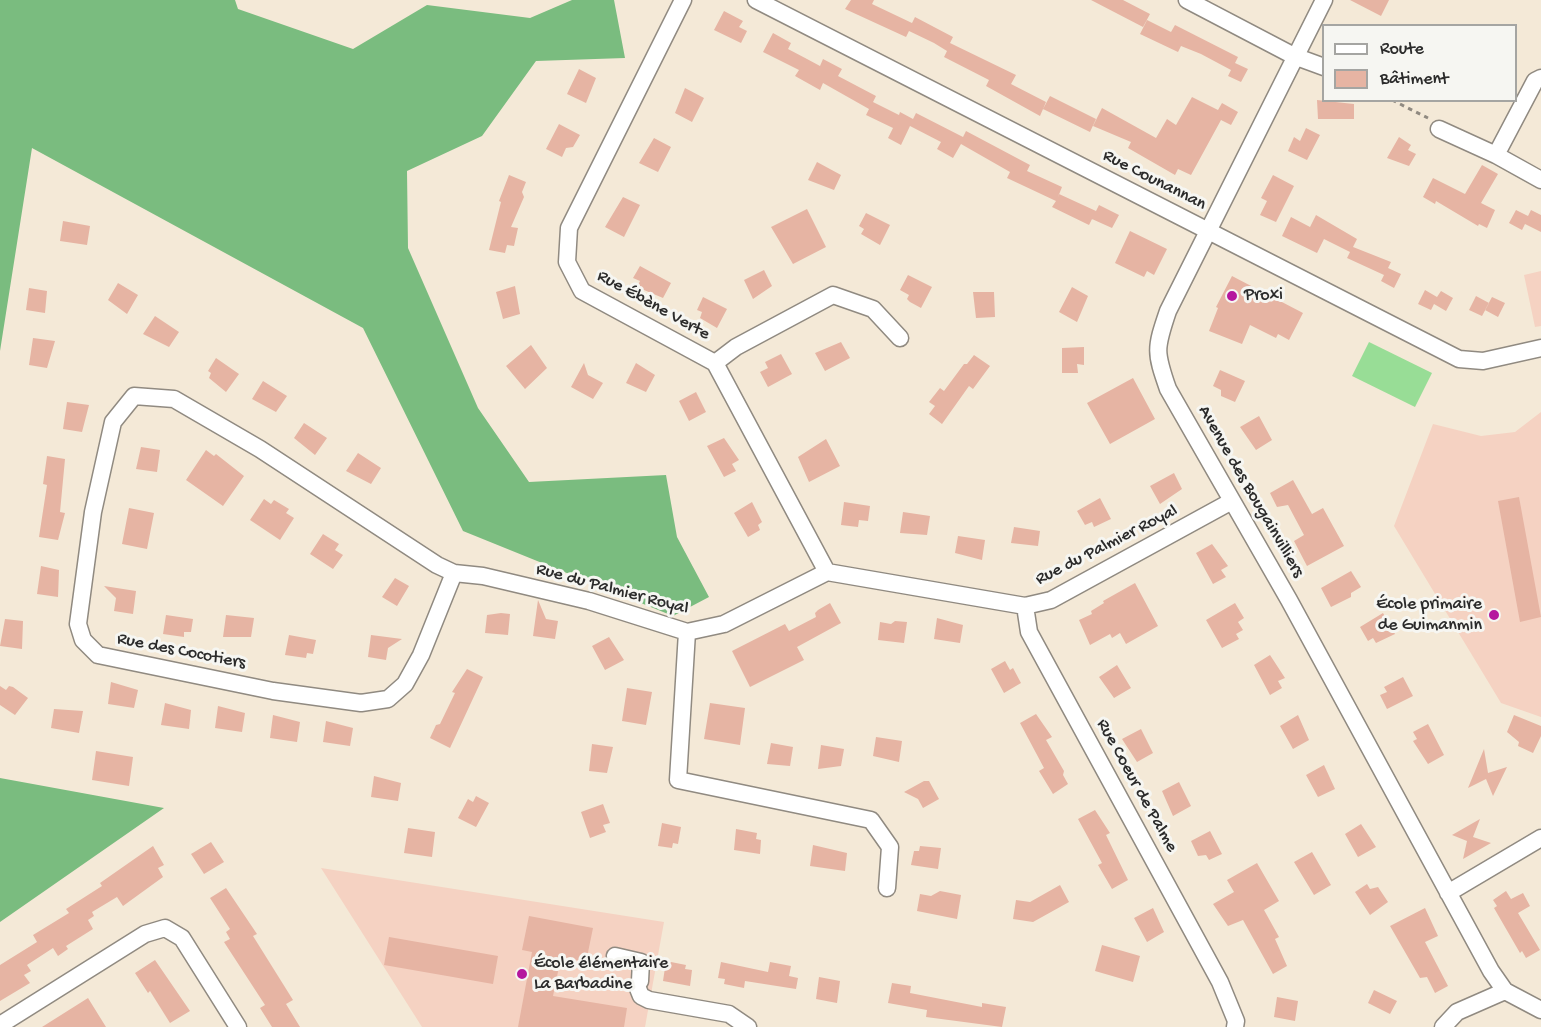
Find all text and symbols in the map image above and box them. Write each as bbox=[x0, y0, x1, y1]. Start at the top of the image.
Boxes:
legend bbox=[1322, 24, 1517, 102]
text: Route bbox=[1380, 39, 1424, 60]
text: Bâtiment bbox=[1380, 69, 1448, 90]
street label: Rue Counannan bbox=[1099, 146, 1209, 216]
street label: Rue Ébène Verte bbox=[593, 266, 713, 346]
place label: Proxi bbox=[1244, 285, 1283, 307]
marker: Proxi bbox=[1225, 289, 1239, 303]
street label: Avenue des Bougainvilliers bbox=[1192, 402, 1308, 582]
street label: Rue du Palmier Royal bbox=[1032, 501, 1182, 591]
street label: Rue du Palmier Royal bbox=[533, 559, 691, 621]
place label: École primaire de Guimanmin bbox=[1376, 594, 1482, 636]
marker: École primaire de Guimanmin bbox=[1487, 608, 1501, 622]
street label: Rue des Cocotiers bbox=[115, 629, 247, 675]
street label: Rue Coeur de Palme bbox=[1090, 716, 1182, 856]
place label: École élémentaire La Barbadine bbox=[534, 953, 668, 996]
marker: École élémentaire La Barbadine bbox=[515, 967, 529, 981]

